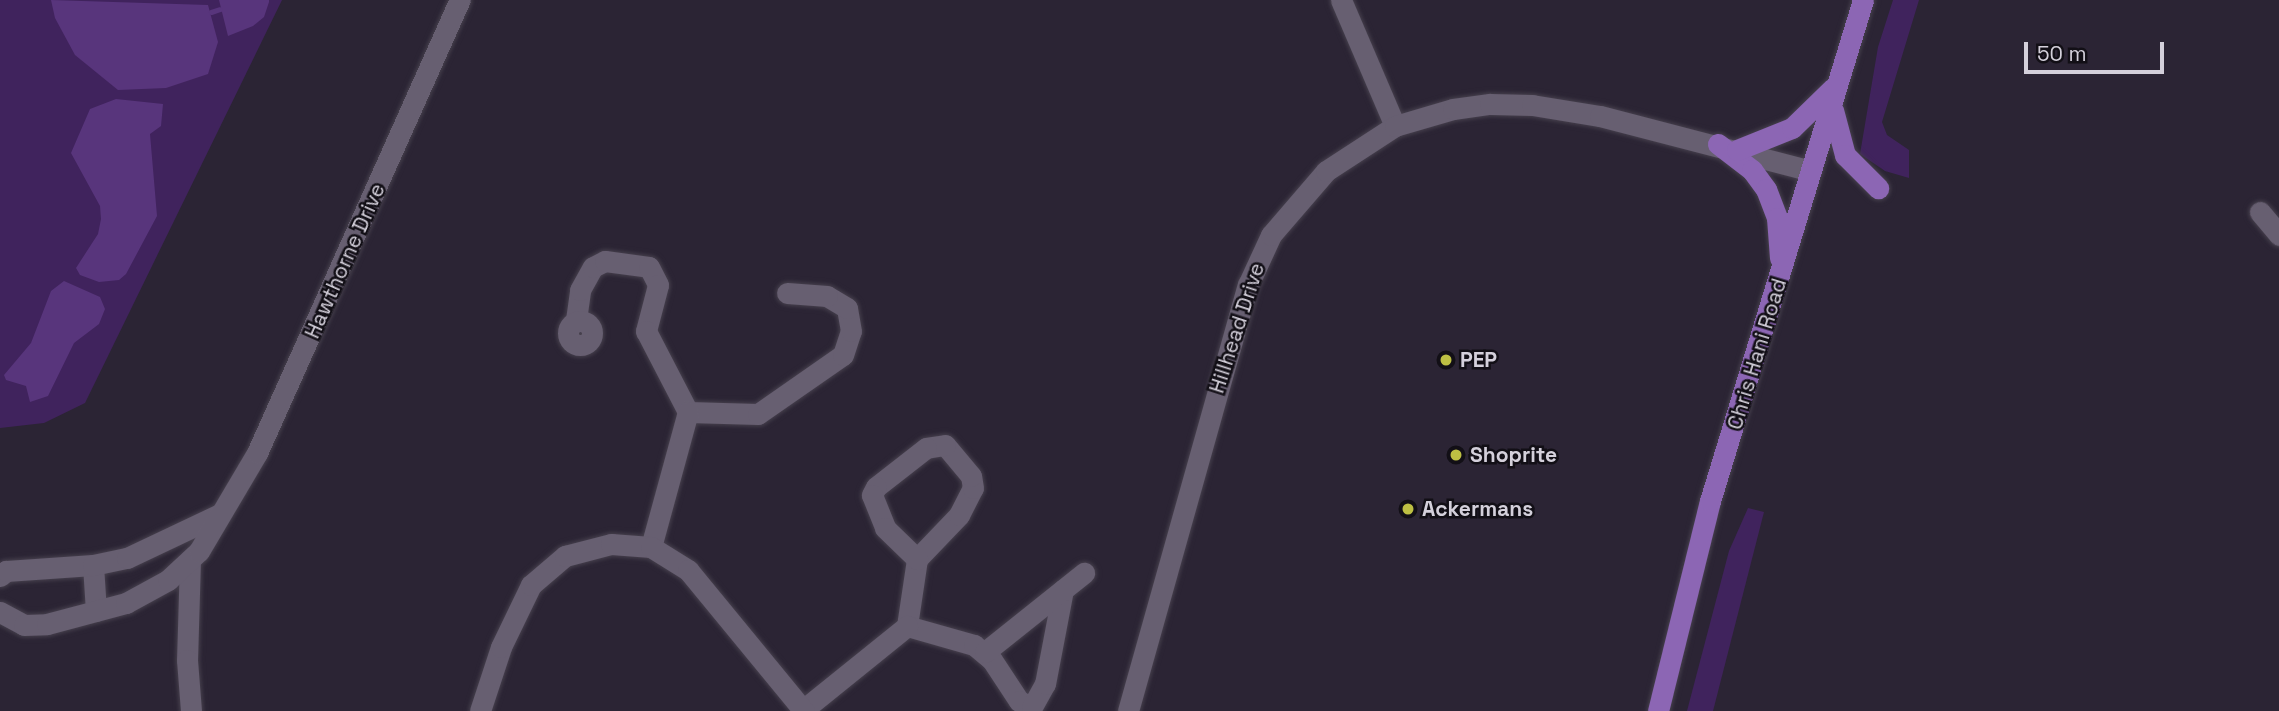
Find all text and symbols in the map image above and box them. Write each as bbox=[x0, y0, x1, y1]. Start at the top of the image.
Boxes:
scale bar bbox=[2027, 28, 2167, 72]
text: 50 m bbox=[2037, 40, 2087, 67]
street label: Hawthorne Drive bbox=[300, 180, 390, 342]
street label: Hillhead Drive bbox=[1204, 260, 1270, 396]
street label: Chris Hani Road bbox=[1722, 275, 1792, 433]
place label: PEP bbox=[1460, 347, 1497, 373]
marker: PEP bbox=[1438, 352, 1454, 368]
place label: Shoprite bbox=[1470, 442, 1557, 468]
marker: Shoprite bbox=[1448, 447, 1464, 463]
place label: Ackermans bbox=[1422, 496, 1533, 522]
marker: Ackermans bbox=[1400, 501, 1416, 517]

